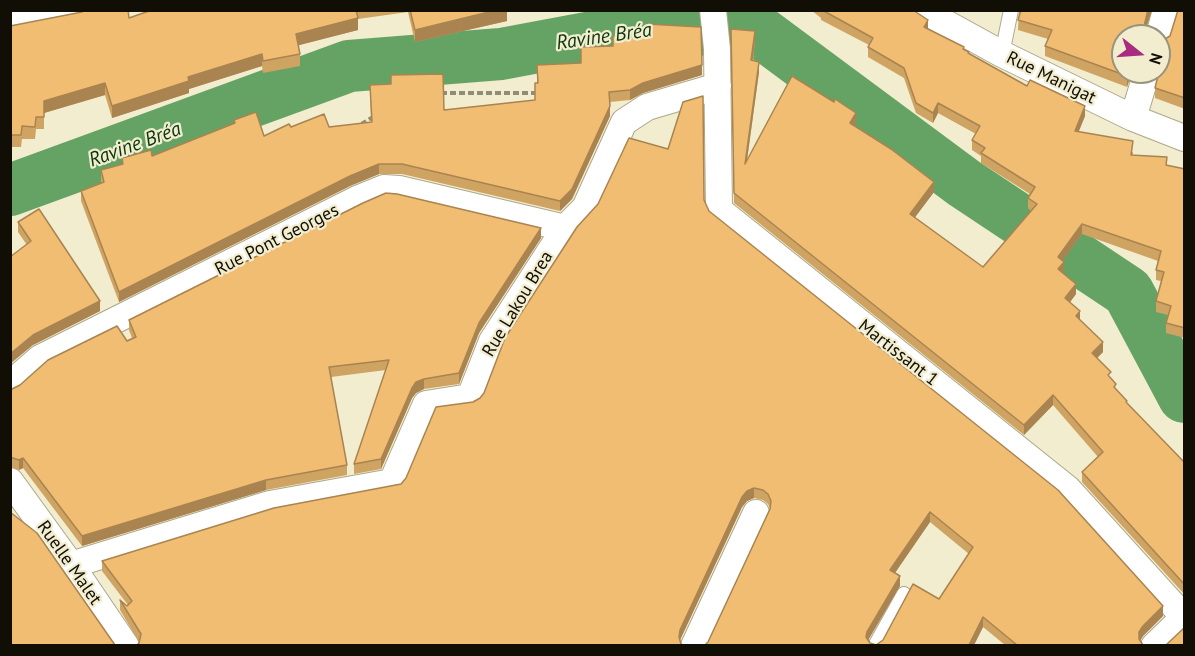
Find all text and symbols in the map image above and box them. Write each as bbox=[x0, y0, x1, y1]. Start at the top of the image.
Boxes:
water label: Ravine Bréa bbox=[555, 18, 653, 56]
north arrow bbox=[1111, 24, 1171, 84]
street label: Rue Manigat bbox=[1003, 47, 1099, 109]
text: N bbox=[1145, 51, 1167, 67]
water label: Ravine Bréa bbox=[86, 117, 184, 173]
street label: Rue Pont Georges bbox=[211, 199, 343, 281]
street label: Rue Lakou Brea bbox=[478, 247, 558, 361]
street label: Martissant 1 bbox=[854, 315, 942, 391]
street label: Ruelle Malet bbox=[32, 517, 106, 609]

